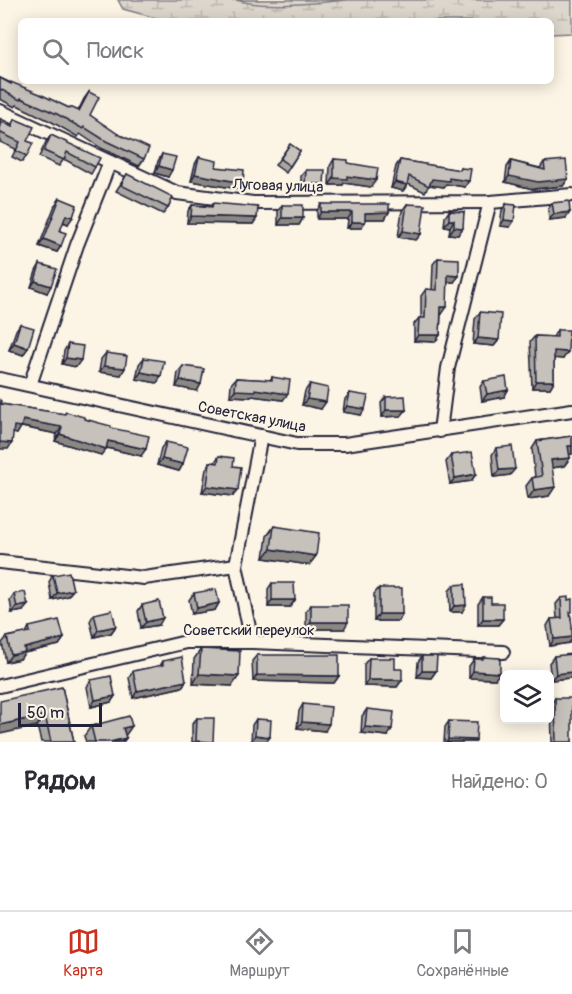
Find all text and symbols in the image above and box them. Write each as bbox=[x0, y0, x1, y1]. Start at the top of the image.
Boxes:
search box bbox=[18, 18, 554, 84]
icon: search bbox=[39, 35, 72, 68]
text: Поиск bbox=[87, 37, 144, 65]
street label: Луговая улица bbox=[231, 175, 324, 197]
street label: Советская улица bbox=[196, 397, 308, 437]
street label: Советский переулок bbox=[183, 621, 315, 640]
map controls bbox=[500, 670, 554, 724]
button: layers bbox=[500, 670, 554, 724]
scale bar bbox=[18, 700, 102, 728]
text: 50 m bbox=[27, 703, 64, 723]
text: Рядом bbox=[24, 765, 96, 797]
text: Найдено: 0 bbox=[451, 769, 548, 794]
tab: Карта bbox=[63, 925, 103, 981]
tab: Маршрут bbox=[230, 925, 290, 981]
tab: Сохранённые bbox=[416, 925, 509, 981]

